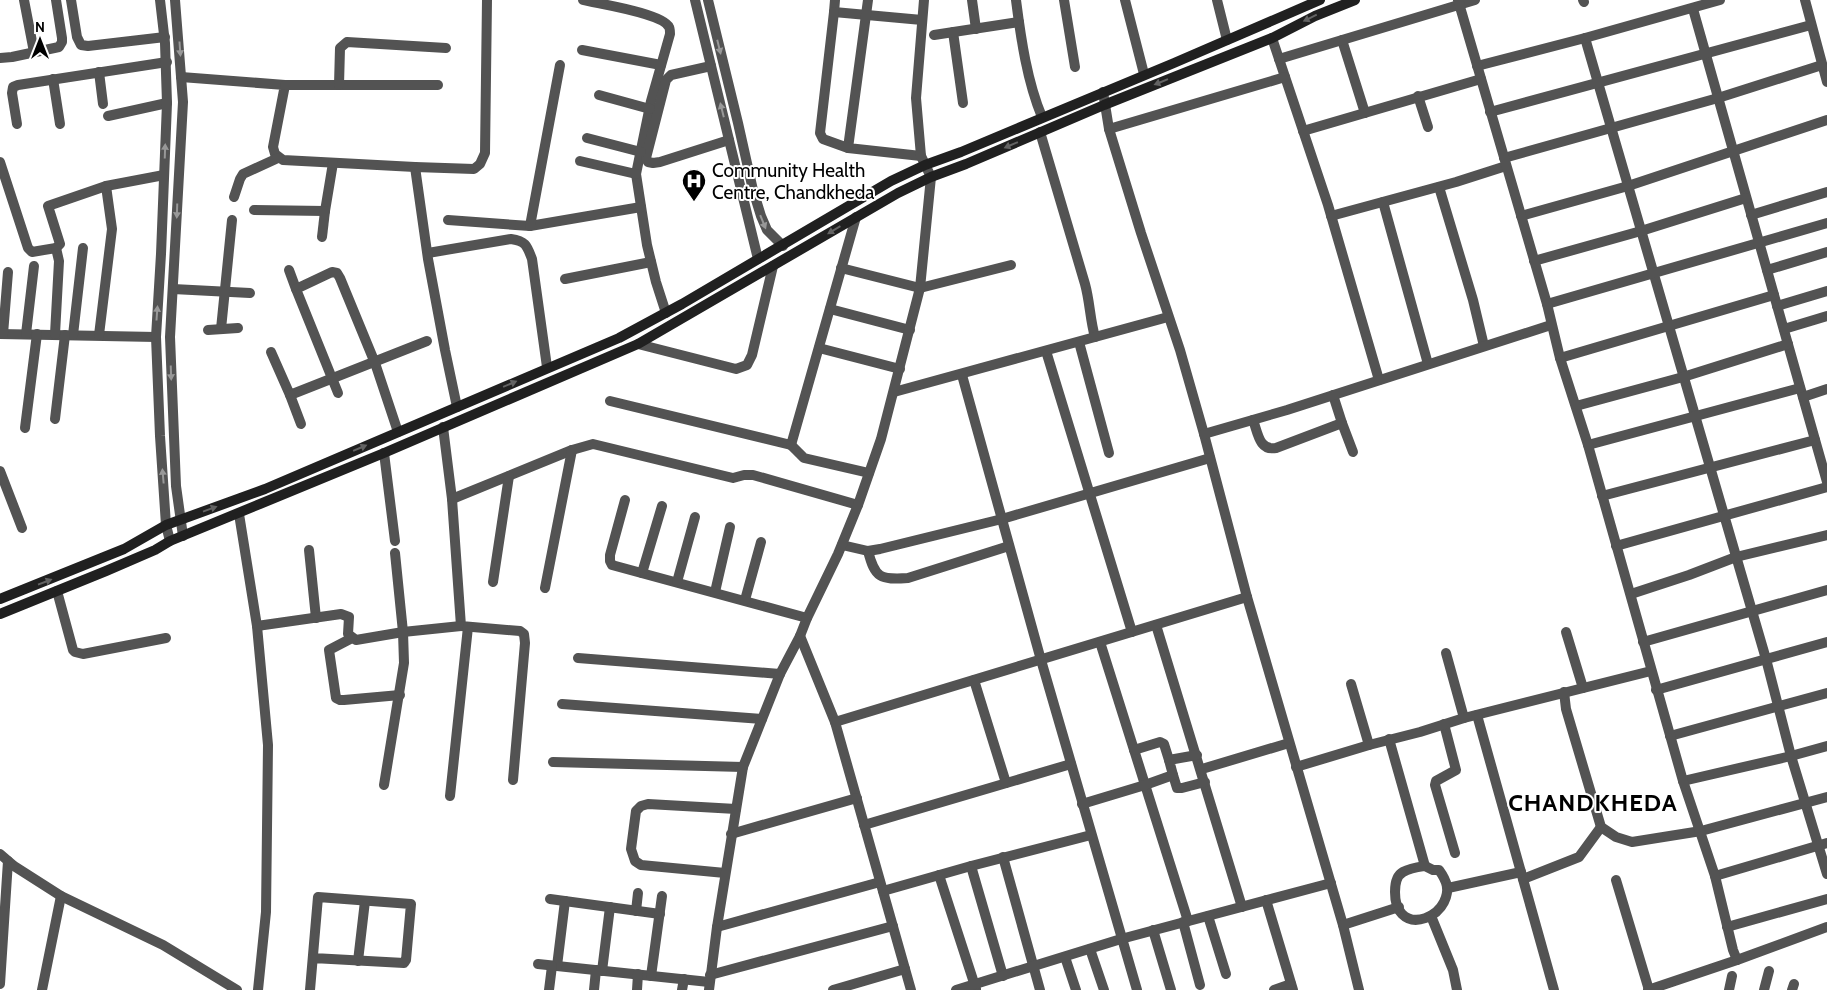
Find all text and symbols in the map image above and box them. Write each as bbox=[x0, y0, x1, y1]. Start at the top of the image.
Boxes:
north arrow bbox=[15, 15, 65, 65]
one-way arrow bbox=[1303, 15, 1317, 23]
text: N bbox=[35, 18, 45, 36]
one-way arrow bbox=[716, 40, 724, 55]
one-way arrow bbox=[176, 41, 184, 57]
one-way arrow bbox=[1154, 79, 1168, 87]
one-way arrow bbox=[718, 102, 726, 117]
one-way arrow bbox=[1004, 141, 1018, 149]
one-way arrow bbox=[161, 143, 169, 159]
place label: Community Health Centre, Chandkheda bbox=[712, 159, 874, 204]
hospital icon: Community Health Centre, Chandkheda bbox=[681, 168, 707, 202]
one-way arrow bbox=[173, 203, 181, 219]
one-way arrow bbox=[760, 215, 768, 229]
one-way arrow bbox=[827, 226, 840, 235]
one-way arrow bbox=[154, 305, 162, 321]
one-way arrow bbox=[168, 365, 176, 381]
one-way arrow bbox=[503, 380, 517, 388]
one-way arrow bbox=[353, 444, 368, 452]
one-way arrow bbox=[159, 467, 167, 483]
one-way arrow bbox=[202, 505, 217, 512]
one-way arrow bbox=[38, 577, 53, 585]
district label: CHANDKHEDA bbox=[1508, 788, 1678, 817]

